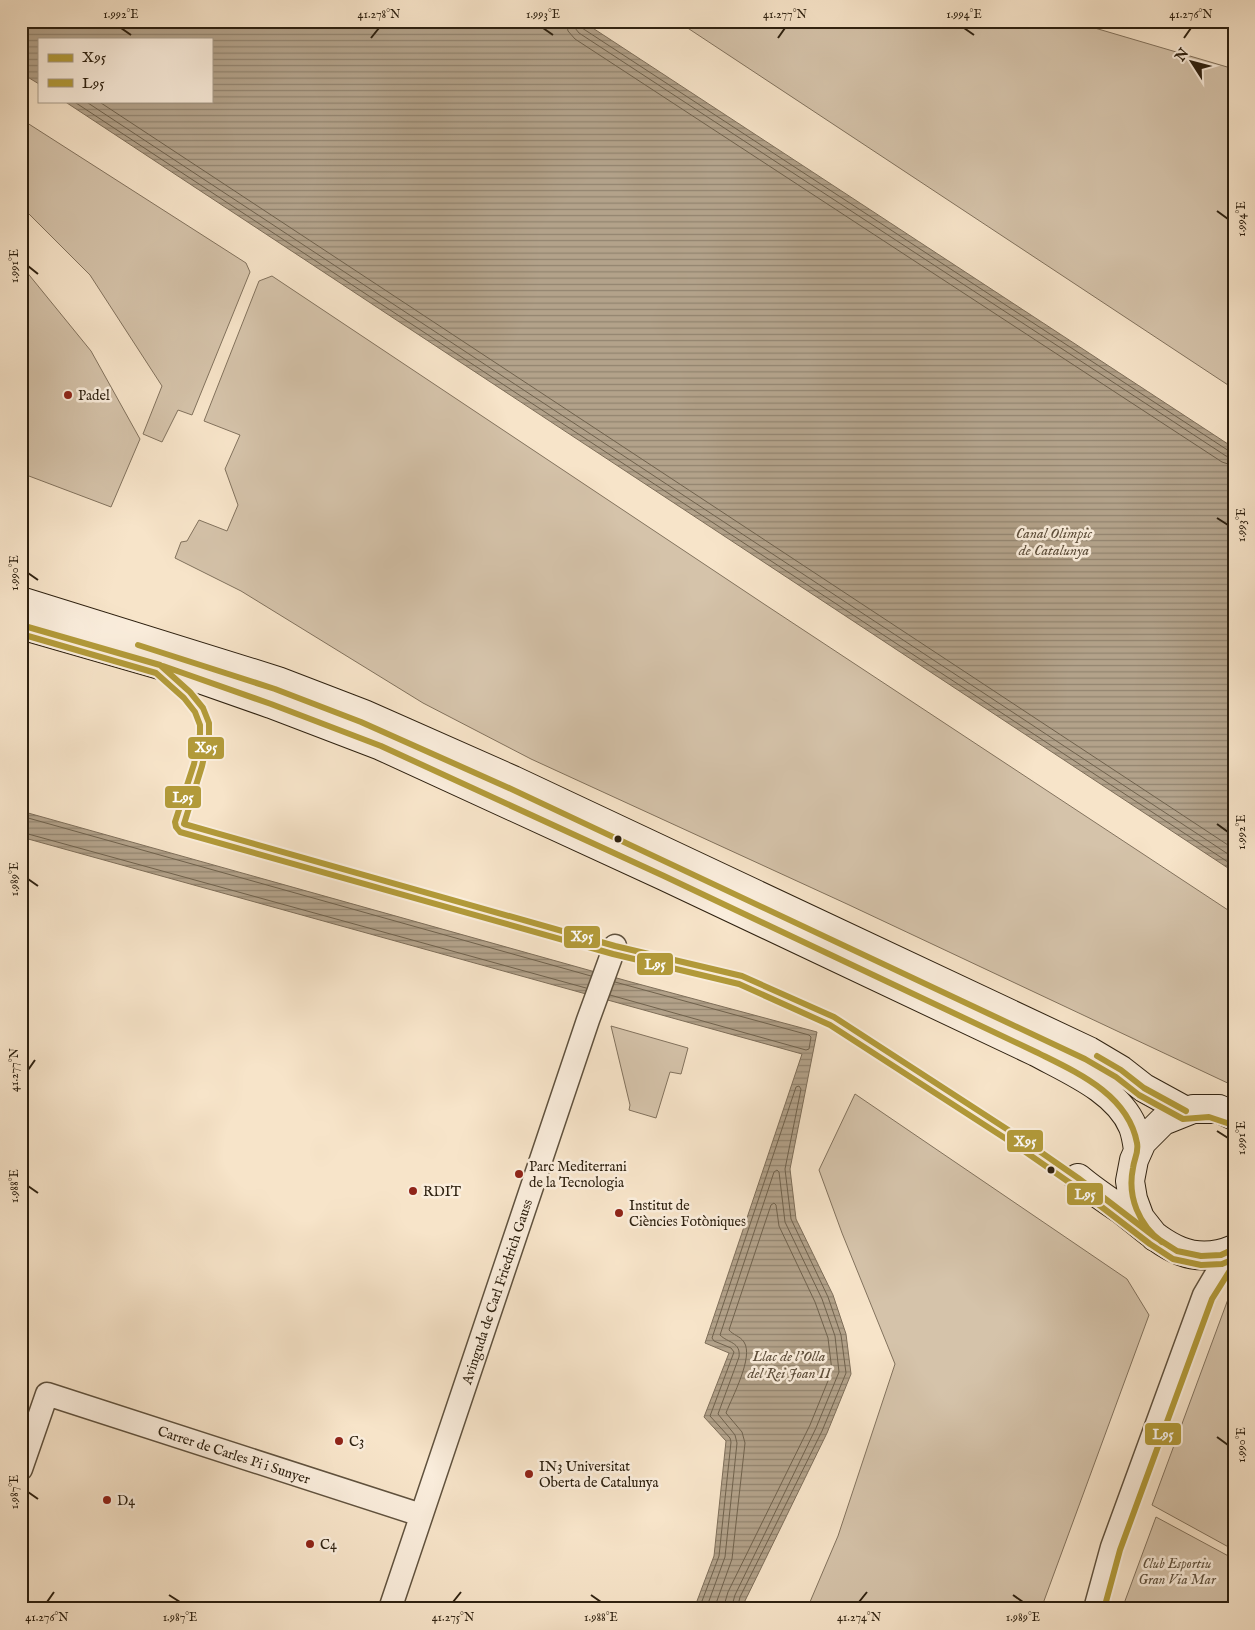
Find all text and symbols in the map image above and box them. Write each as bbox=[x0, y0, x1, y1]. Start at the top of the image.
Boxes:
text: 1.992°E bbox=[103, 7, 139, 22]
text: 41.278°N bbox=[358, 7, 401, 22]
text: 1.993°E bbox=[526, 7, 560, 22]
text: 41.277°N bbox=[763, 7, 808, 22]
text: 1.994°E bbox=[946, 7, 982, 22]
text: 41.276°N bbox=[1169, 7, 1213, 22]
legend bbox=[38, 38, 212, 102]
north arrow bbox=[1168, 38, 1218, 88]
text: N bbox=[1171, 45, 1193, 66]
text: X95 bbox=[82, 48, 107, 67]
text: L95 bbox=[82, 74, 105, 93]
text: 1.994°E bbox=[1234, 201, 1249, 237]
text: 1.991°E bbox=[7, 249, 22, 283]
place label: Padel bbox=[78, 387, 110, 405]
marker: Padel bbox=[62, 389, 74, 401]
text: 1.993°E bbox=[1234, 508, 1249, 542]
water label: Canal Olimpic de Catalunya bbox=[1016, 524, 1093, 560]
text: 1.990°E bbox=[7, 555, 22, 591]
line badge: X95 bbox=[187, 736, 225, 760]
text: X95 bbox=[194, 739, 217, 757]
line badge: L95 bbox=[164, 785, 202, 809]
text: L95 bbox=[172, 789, 194, 807]
text: 1.992°E bbox=[1234, 814, 1249, 850]
unlabelled marker bbox=[613, 834, 623, 844]
text: 1.989°E bbox=[7, 862, 22, 896]
line badge: X95 bbox=[563, 925, 601, 949]
text: X95 bbox=[570, 928, 593, 946]
line badge: L95 bbox=[636, 952, 674, 976]
text: L95 bbox=[644, 956, 666, 974]
text: 41.277°N bbox=[7, 1047, 22, 1092]
text: 1.991°E bbox=[1234, 1121, 1249, 1155]
line badge: X95 bbox=[1006, 1129, 1044, 1153]
text: X95 bbox=[1013, 1133, 1036, 1151]
place label: Parc Mediterrani de la Tecnologia bbox=[529, 1158, 627, 1192]
unlabelled marker bbox=[1046, 1165, 1056, 1175]
marker: Parc Mediterrani de la Tecnologia bbox=[513, 1168, 525, 1180]
text: 1.988°E bbox=[7, 1169, 22, 1203]
line badge: L95 bbox=[1066, 1182, 1104, 1206]
place label: RDIT bbox=[423, 1183, 462, 1201]
marker: RDIT bbox=[407, 1185, 419, 1197]
text: L95 bbox=[1074, 1186, 1096, 1204]
street label: Avinguda de Carl Friedrich Gauss bbox=[458, 1197, 537, 1388]
place label: Institut de Ciències Fotòniques bbox=[629, 1197, 746, 1231]
marker: Institut de Ciències Fotòniques bbox=[613, 1207, 625, 1219]
water label: Llac de l'Olla del Rei Joan II bbox=[746, 1347, 832, 1383]
street label: Carrer de Carles Pi i Sunyer bbox=[155, 1422, 312, 1489]
line badge: L95 bbox=[1144, 1422, 1182, 1446]
text: L95 bbox=[1152, 1426, 1174, 1444]
text: 1.990°E bbox=[1234, 1427, 1249, 1463]
place label: C3 bbox=[349, 1433, 364, 1451]
marker: C3 bbox=[333, 1435, 345, 1447]
place label: IN3 Universitat Oberta de Catalunya bbox=[539, 1458, 660, 1492]
marker: IN3 Universitat Oberta de Catalunya bbox=[523, 1468, 535, 1480]
text: 1.987°E bbox=[7, 1475, 22, 1509]
place label: D4 bbox=[117, 1492, 135, 1510]
marker: D4 bbox=[101, 1494, 113, 1506]
place label: C4 bbox=[320, 1536, 337, 1554]
marker: C4 bbox=[304, 1538, 316, 1550]
park label: Club Esportiu Gran Via Mar bbox=[1138, 1555, 1217, 1589]
text: 41.276°N bbox=[25, 1610, 69, 1625]
text: 1.987°E bbox=[163, 1610, 197, 1625]
text: 41.275°N bbox=[432, 1610, 475, 1625]
text: 1.988°E bbox=[584, 1610, 618, 1625]
text: 41.274°N bbox=[837, 1610, 882, 1625]
text: 1.989°E bbox=[1006, 1610, 1040, 1625]

